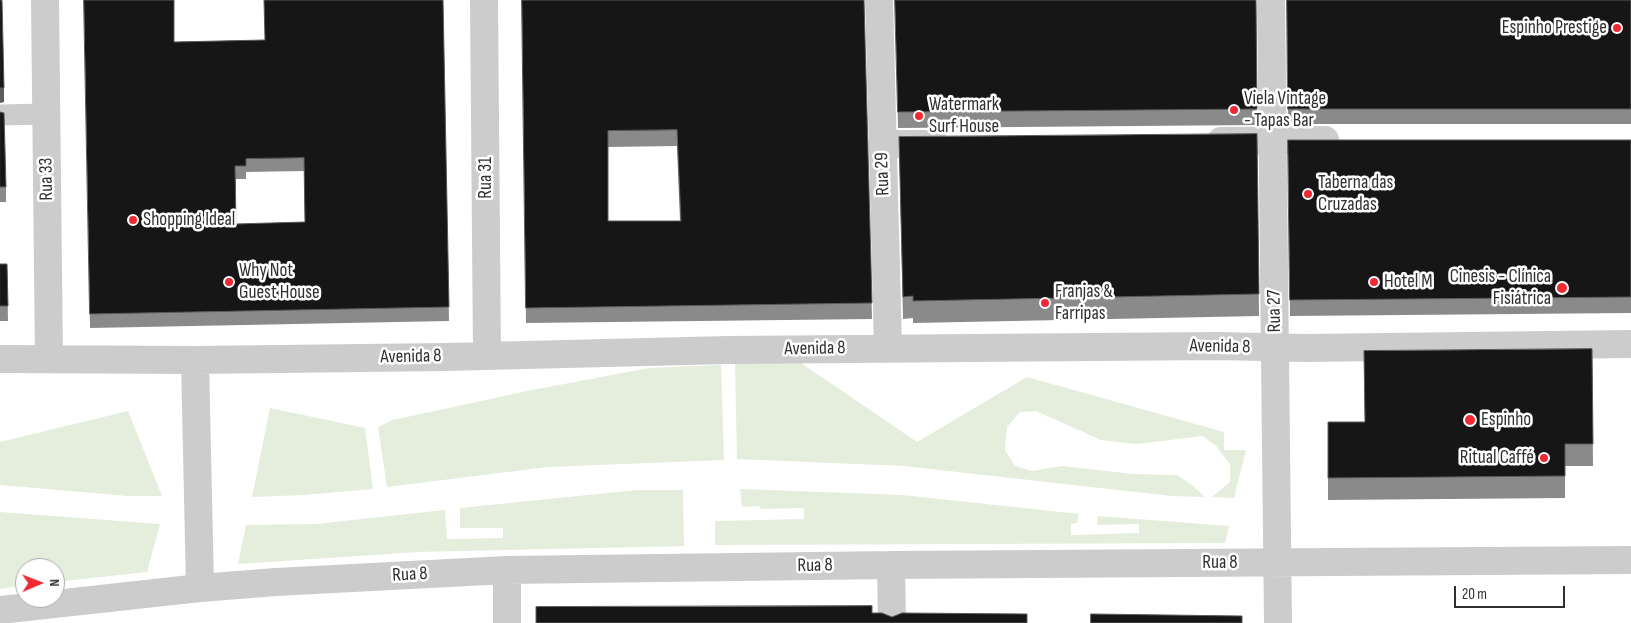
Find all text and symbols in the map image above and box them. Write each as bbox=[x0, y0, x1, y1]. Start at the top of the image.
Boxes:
place label: Espinho Prestige bbox=[1502, 17, 1607, 39]
marker: Espinho Prestige bbox=[1611, 22, 1623, 34]
place label: Viela Vintage - Tapas Bar bbox=[1244, 88, 1326, 132]
place label: Watermark Surf House bbox=[929, 94, 999, 138]
marker: Viela Vintage - Tapas Bar bbox=[1228, 104, 1240, 116]
marker: Watermark Surf House bbox=[913, 110, 925, 122]
street label: Rua 29 bbox=[871, 152, 895, 196]
street label: Rua 33 bbox=[35, 157, 59, 201]
street label: Rua 31 bbox=[475, 157, 497, 199]
place label: Taberna das Cruzadas bbox=[1318, 172, 1393, 216]
marker: Taberna das Cruzadas bbox=[1302, 188, 1314, 200]
place label: Shopping Ideal bbox=[143, 209, 235, 231]
marker: Shopping Ideal bbox=[127, 214, 139, 226]
place label: Why Not Guest House bbox=[239, 260, 320, 304]
place label: Cinesis - Clínica Fisiátrica bbox=[1450, 266, 1551, 310]
place label: Hotel M bbox=[1384, 271, 1433, 293]
marker: Why Not Guest House bbox=[223, 276, 235, 288]
marker: Hotel M bbox=[1368, 276, 1380, 288]
place label: Franjas & Farripas bbox=[1055, 281, 1113, 325]
marker: Cinesis - Clínica Fisiátrica bbox=[1555, 281, 1569, 295]
street label: Rua 27 bbox=[1263, 290, 1287, 332]
marker: Franjas & Farripas bbox=[1039, 297, 1051, 309]
street label: Avenida 8 bbox=[1189, 335, 1251, 359]
street label: Avenida 8 bbox=[784, 337, 846, 361]
street label: Avenida 8 bbox=[380, 345, 442, 369]
place label: Espinho bbox=[1481, 409, 1531, 431]
marker: Espinho bbox=[1463, 413, 1477, 427]
place label: Ritual Caffé bbox=[1460, 447, 1534, 469]
marker: Ritual Caffé bbox=[1538, 452, 1550, 464]
street label: Rua 8 bbox=[1202, 552, 1238, 574]
street label: Rua 8 bbox=[797, 554, 833, 578]
north arrow bbox=[15, 558, 65, 608]
street label: Rua 8 bbox=[392, 563, 428, 587]
scale bar bbox=[1456, 576, 1567, 608]
text: N bbox=[46, 579, 63, 587]
text: 20 m bbox=[1462, 585, 1487, 604]

